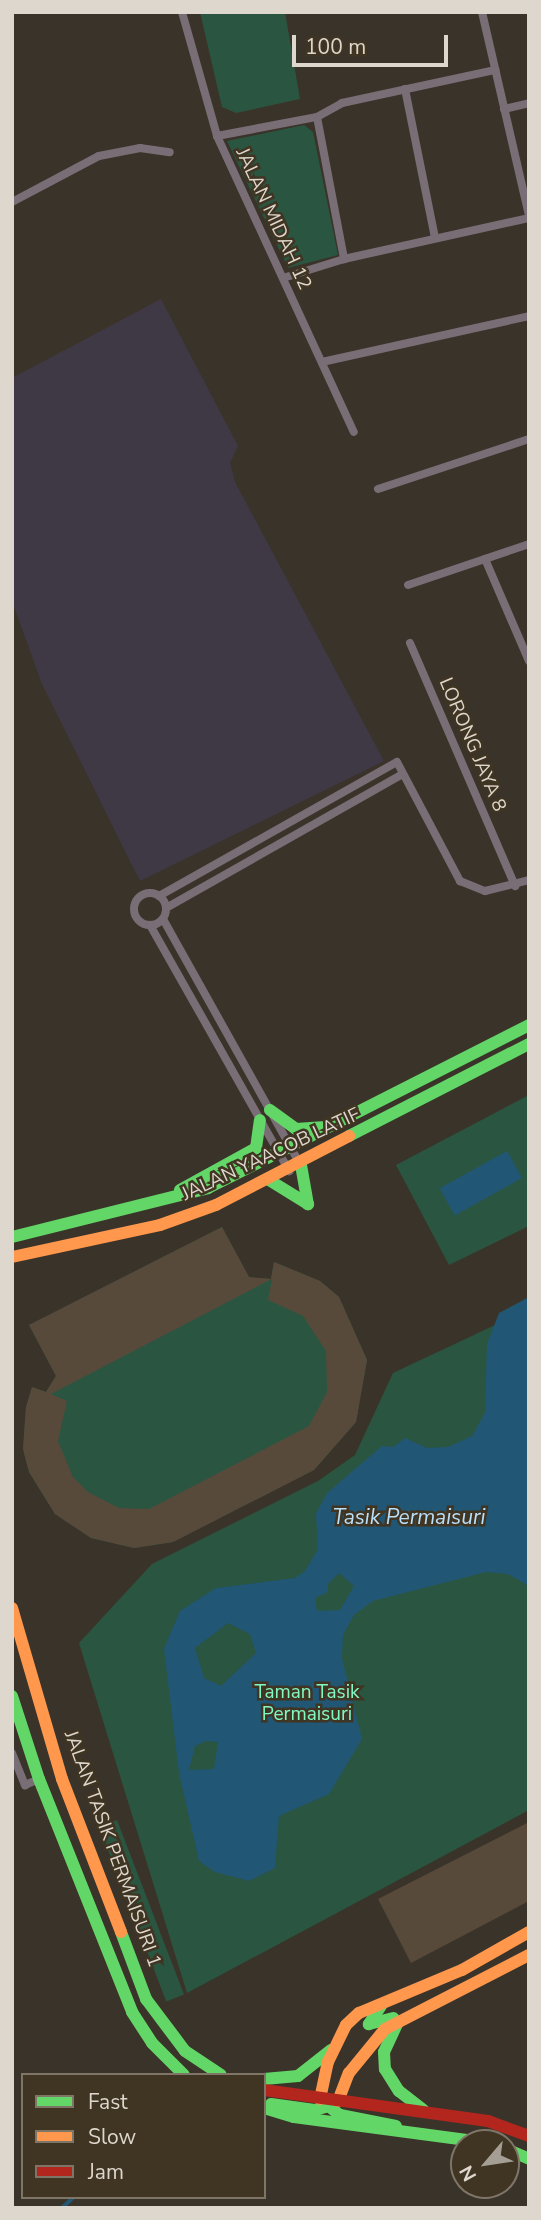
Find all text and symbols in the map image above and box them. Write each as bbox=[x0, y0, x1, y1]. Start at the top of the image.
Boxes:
scale bar bbox=[296, 21, 452, 65]
text: 100 m bbox=[305, 33, 366, 61]
street label: JALAN MIDAH 12 bbox=[230, 145, 316, 293]
street label: LORONG JAYA 8 bbox=[434, 675, 510, 815]
street label: JALAN YAACOB LATIF bbox=[178, 1104, 364, 1206]
water label: Tasik Permaisuri bbox=[333, 1504, 485, 1530]
park label: Taman Tasik Permaisuri bbox=[254, 1682, 360, 1726]
street label: JALAN TASIK PERMAISURI 1 bbox=[59, 1728, 165, 1970]
legend bbox=[21, 2073, 266, 2199]
text: Fast bbox=[88, 2088, 128, 2116]
text: Slow bbox=[88, 2123, 136, 2151]
north arrow bbox=[450, 2129, 520, 2199]
text: Jam bbox=[88, 2158, 124, 2186]
text: N bbox=[454, 2161, 483, 2186]

